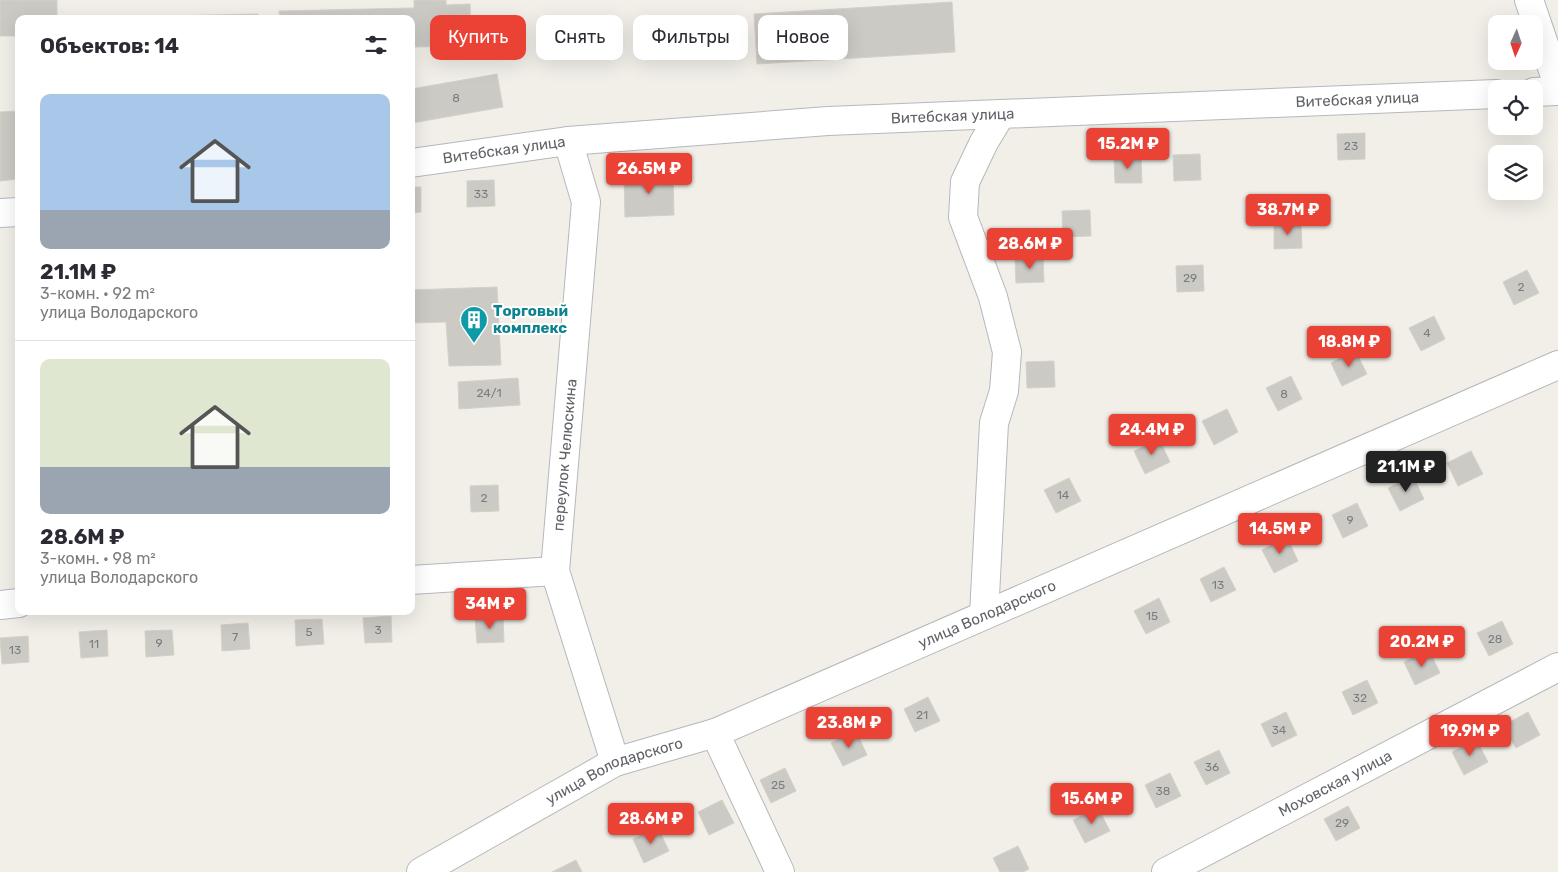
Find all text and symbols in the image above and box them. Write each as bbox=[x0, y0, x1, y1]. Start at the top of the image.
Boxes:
chip: Купить bbox=[430, 15, 526, 60]
chip: Снять bbox=[536, 15, 623, 60]
chip: Фильтры bbox=[633, 15, 748, 60]
chip: Новое bbox=[758, 15, 848, 60]
north arrow bbox=[1488, 15, 1542, 70]
map controls bbox=[1488, 15, 1543, 200]
icon: filters bbox=[362, 31, 390, 59]
text: Объектов: 14 bbox=[40, 33, 179, 58]
button: locate bbox=[1488, 80, 1543, 135]
street label: Витебская улица bbox=[1295, 88, 1419, 111]
house number: 8 bbox=[452, 91, 460, 105]
street label: Витебская улица bbox=[890, 104, 1015, 127]
icon: home bbox=[170, 126, 260, 216]
pin: 15.2M ₽ bbox=[1082, 128, 1174, 170]
street label: Витебская улица bbox=[442, 132, 567, 167]
text: 15.2M ₽ bbox=[1097, 134, 1159, 153]
house number: 23 bbox=[1344, 139, 1358, 153]
button: layers bbox=[1488, 145, 1543, 200]
pin: 26.5M ₽ bbox=[603, 152, 695, 195]
text: 26.5M ₽ bbox=[617, 159, 681, 178]
house number: 33 bbox=[474, 187, 488, 201]
pin: 38.7M ₽ bbox=[1242, 194, 1334, 236]
text: 38.7M ₽ bbox=[1257, 200, 1319, 219]
pin: 28.6M ₽ bbox=[984, 228, 1076, 270]
text: 28.6M ₽ bbox=[998, 234, 1062, 253]
text: 21.1M ₽ bbox=[40, 259, 116, 284]
house number: 29 bbox=[1183, 271, 1197, 285]
house number: 2 bbox=[1517, 280, 1525, 294]
text: 3-комн. · 92 m² bbox=[40, 284, 155, 303]
place label: Торговый комплекс bbox=[493, 302, 568, 337]
text: улица Володарского bbox=[40, 303, 198, 322]
building icon: Торговый комплекс bbox=[459, 305, 489, 344]
pin: 18.8M ₽ bbox=[1303, 326, 1395, 368]
house number: 4 bbox=[1423, 326, 1431, 340]
text: 18.8M ₽ bbox=[1318, 332, 1380, 351]
street label: переулок Челюскина bbox=[549, 378, 581, 532]
house number: 24/1 bbox=[476, 386, 502, 400]
house number: 8 bbox=[1280, 387, 1288, 401]
icon: home bbox=[170, 392, 260, 482]
pin: 24.4M ₽ bbox=[1106, 414, 1198, 456]
text: 24.4M ₽ bbox=[1120, 420, 1184, 439]
pin: 21.1M ₽ bbox=[1360, 450, 1452, 493]
text: 21.1M ₽ bbox=[1377, 457, 1435, 476]
house number: 14 bbox=[1057, 488, 1070, 502]
house number: 2 bbox=[480, 491, 488, 505]
pin: 14.5M ₽ bbox=[1234, 512, 1326, 555]
house number: 9 bbox=[1346, 513, 1354, 527]
text: 14.5M ₽ bbox=[1249, 519, 1311, 538]
text: 28.6M ₽ bbox=[40, 524, 124, 549]
text: 3-комн. · 98 m² bbox=[40, 549, 156, 568]
text: улица Володарского bbox=[40, 568, 198, 587]
street label: улица Володарского bbox=[915, 576, 1059, 652]
house number: 13 bbox=[1212, 578, 1224, 592]
pin: 34M ₽ bbox=[455, 588, 525, 630]
text: 34M ₽ bbox=[465, 594, 515, 613]
house number: 15 bbox=[1146, 609, 1158, 623]
house number: 3 bbox=[374, 623, 382, 637]
house number: 5 bbox=[305, 625, 313, 639]
pin: 20.2M ₽ bbox=[1376, 626, 1468, 668]
house number: 7 bbox=[232, 630, 238, 644]
text: 20.2M ₽ bbox=[1390, 632, 1454, 651]
house number: 28 bbox=[1488, 632, 1502, 646]
house number: 9 bbox=[155, 636, 163, 650]
house number: 11 bbox=[89, 637, 99, 651]
house number: 13 bbox=[9, 643, 21, 657]
house number: 32 bbox=[1353, 691, 1367, 705]
pin: 23.8M ₽ bbox=[803, 706, 895, 749]
house number: 21 bbox=[916, 708, 928, 722]
text: 23.8M ₽ bbox=[817, 713, 881, 732]
pin: 19.9M ₽ bbox=[1424, 714, 1516, 757]
text: 19.9M ₽ bbox=[1440, 721, 1500, 740]
house number: 34 bbox=[1272, 723, 1287, 737]
street label: улица Володарского bbox=[542, 734, 685, 808]
street label: Моховская улица bbox=[1276, 746, 1395, 821]
house number: 36 bbox=[1205, 760, 1219, 774]
house number: 25 bbox=[771, 778, 785, 792]
pin: 15.6M ₽ bbox=[1046, 782, 1138, 825]
house number: 38 bbox=[1156, 784, 1170, 798]
text: 15.6M ₽ bbox=[1061, 789, 1123, 808]
pin: 28.6M ₽ bbox=[605, 802, 697, 845]
text: 28.6M ₽ bbox=[619, 809, 683, 828]
house number: 29 bbox=[1335, 816, 1349, 830]

